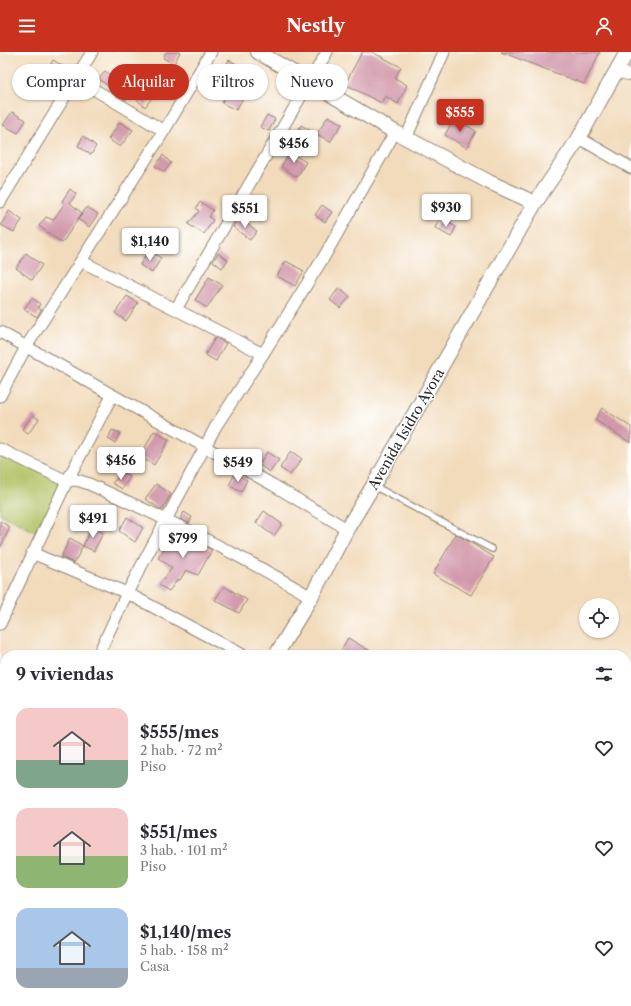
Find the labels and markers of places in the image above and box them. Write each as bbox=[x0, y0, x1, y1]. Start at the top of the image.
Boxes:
pin: $555 bbox=[436, 99, 484, 133]
pin: $456 bbox=[270, 130, 318, 164]
pin: $930 bbox=[422, 194, 470, 228]
pin: $551 bbox=[221, 195, 269, 229]
pin: $1,140 bbox=[117, 228, 183, 262]
pin: $456 bbox=[97, 447, 145, 481]
pin: $549 bbox=[214, 449, 262, 483]
pin: $491 bbox=[69, 505, 117, 539]
pin: $799 bbox=[159, 525, 207, 559]

